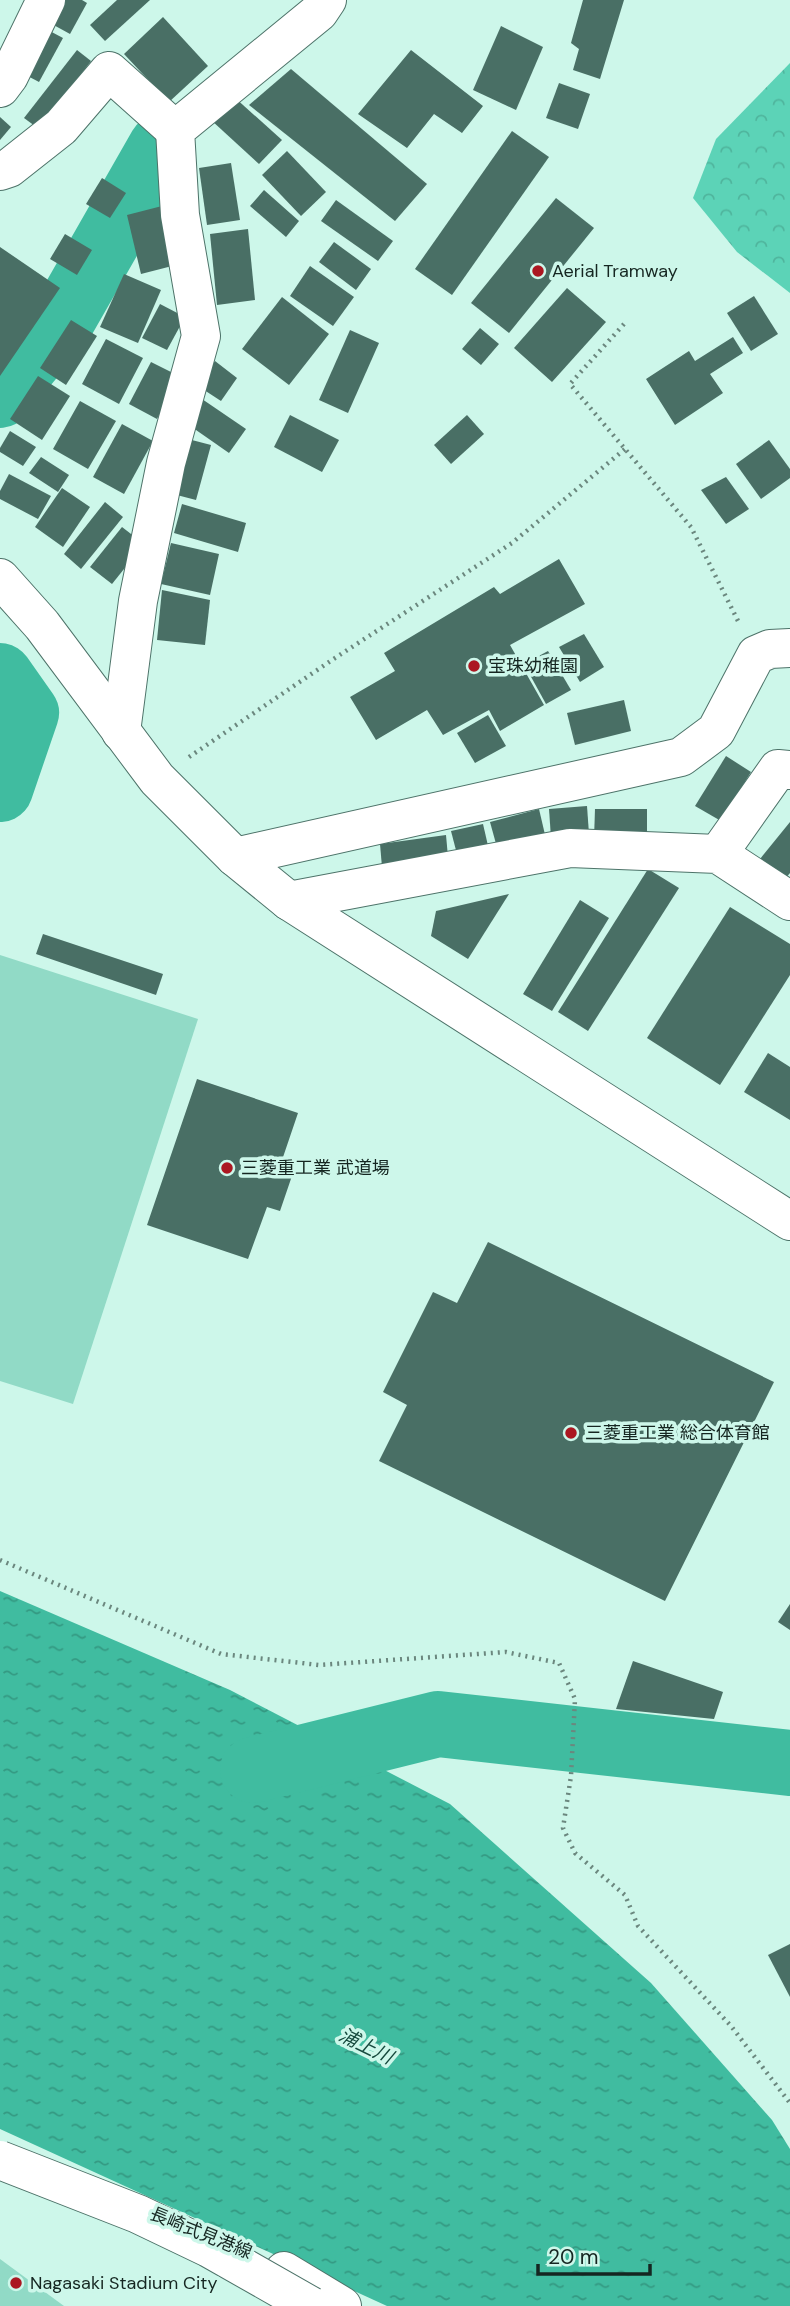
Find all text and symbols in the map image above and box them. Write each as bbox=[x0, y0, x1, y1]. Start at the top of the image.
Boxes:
place label: Aerial Tramway bbox=[552, 259, 678, 283]
marker: Aerial Tramway bbox=[530, 263, 546, 279]
place label: 宝珠幼稚園 bbox=[488, 654, 578, 678]
marker: 宝珠幼稚園 bbox=[466, 658, 482, 674]
place label: 三菱重工業 武道場 bbox=[241, 1156, 390, 1180]
marker: 三菱重工業 武道場 bbox=[219, 1160, 235, 1176]
place label: 三菱重工業 総合体育館 bbox=[585, 1421, 770, 1445]
marker: 三菱重工業 総合体育館 bbox=[563, 1425, 579, 1441]
water label: 浦上川 bbox=[335, 2022, 399, 2071]
street label: 長崎式見港線 bbox=[146, 2202, 256, 2264]
scale bar bbox=[538, 2232, 650, 2276]
text: 20 m bbox=[548, 2243, 599, 2271]
place label: Nagasaki Stadium City bbox=[30, 2271, 217, 2295]
marker: Nagasaki Stadium City bbox=[8, 2275, 24, 2291]

